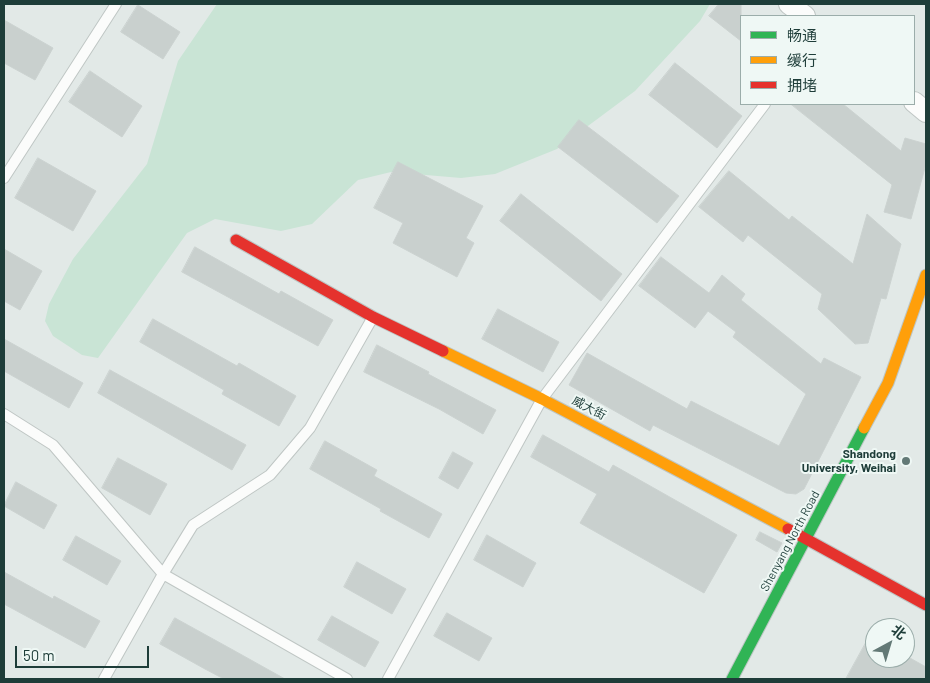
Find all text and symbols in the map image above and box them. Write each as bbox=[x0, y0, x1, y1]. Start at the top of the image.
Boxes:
legend bbox=[740, 15, 915, 105]
text: 畅通 bbox=[787, 26, 817, 44]
text: 缓行 bbox=[787, 51, 817, 69]
text: 拥堵 bbox=[787, 76, 817, 94]
street label: 威大街 bbox=[570, 393, 608, 423]
place label: Shandong University, Weihai bbox=[802, 447, 896, 475]
marker: Shandong University, Weihai bbox=[900, 455, 912, 467]
street label: Shenyang North Road bbox=[757, 488, 823, 594]
north arrow bbox=[865, 618, 915, 668]
text: 北 bbox=[888, 621, 910, 643]
scale bar bbox=[18, 636, 151, 668]
text: 50 m bbox=[23, 646, 55, 664]

